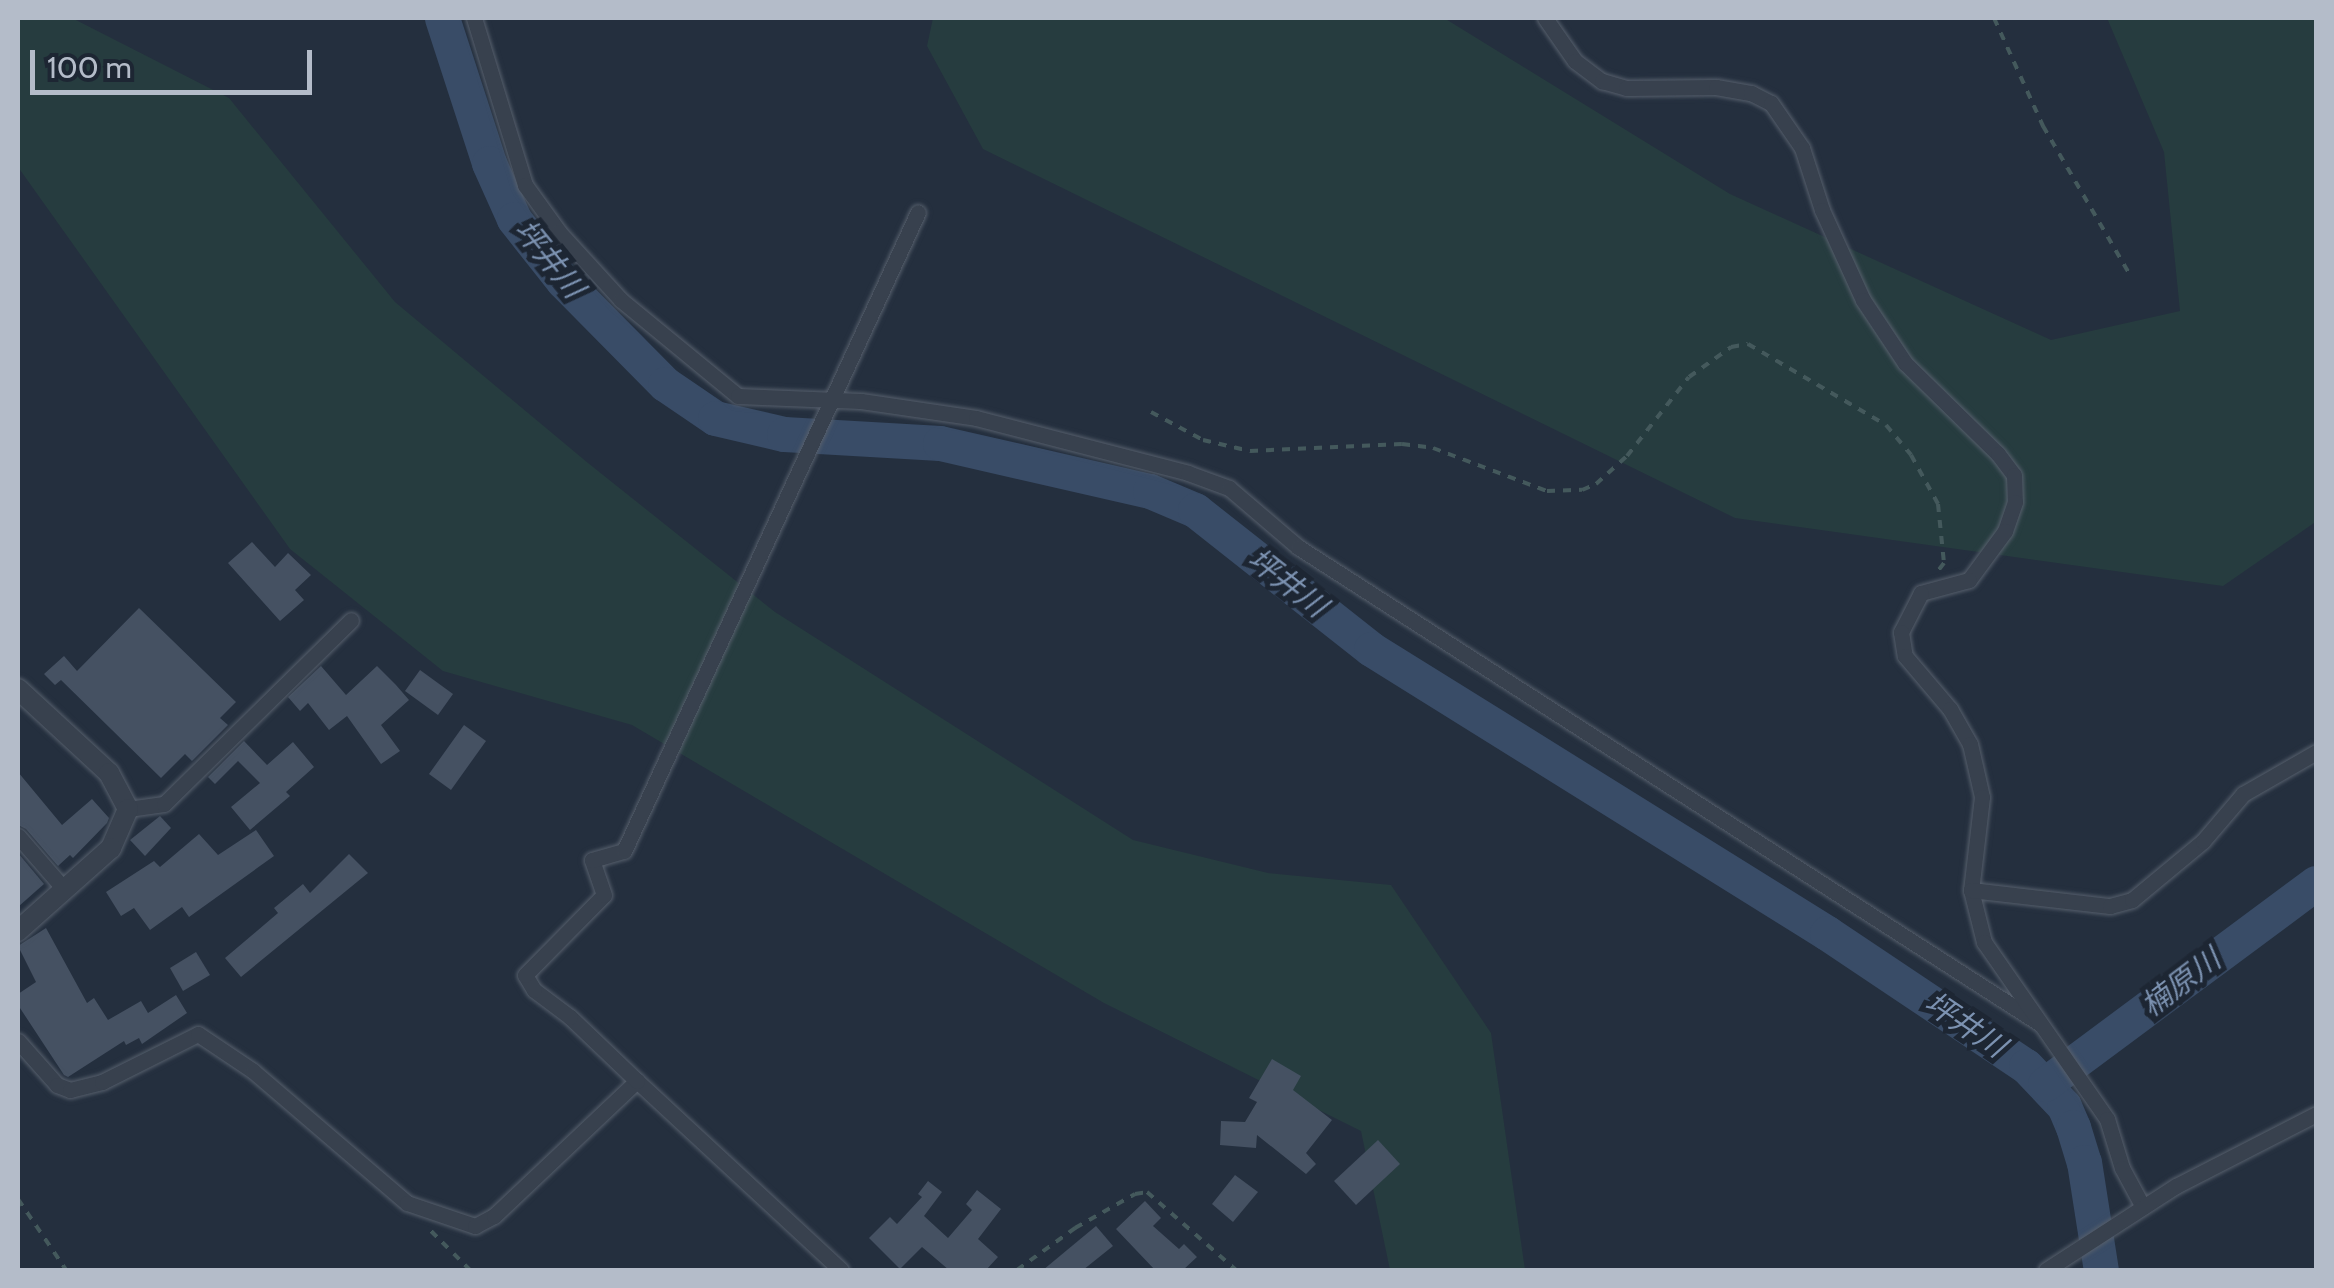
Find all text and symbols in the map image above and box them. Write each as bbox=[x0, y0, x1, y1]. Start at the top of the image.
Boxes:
scale bar bbox=[35, 30, 318, 92]
text: 100 m bbox=[47, 49, 132, 86]
water label: 坪井川 bbox=[507, 213, 591, 305]
water label: 坪井川 bbox=[1240, 541, 1334, 625]
water label: 楠原川 bbox=[2134, 942, 2228, 1024]
water label: 坪井川 bbox=[1918, 985, 2012, 1065]

